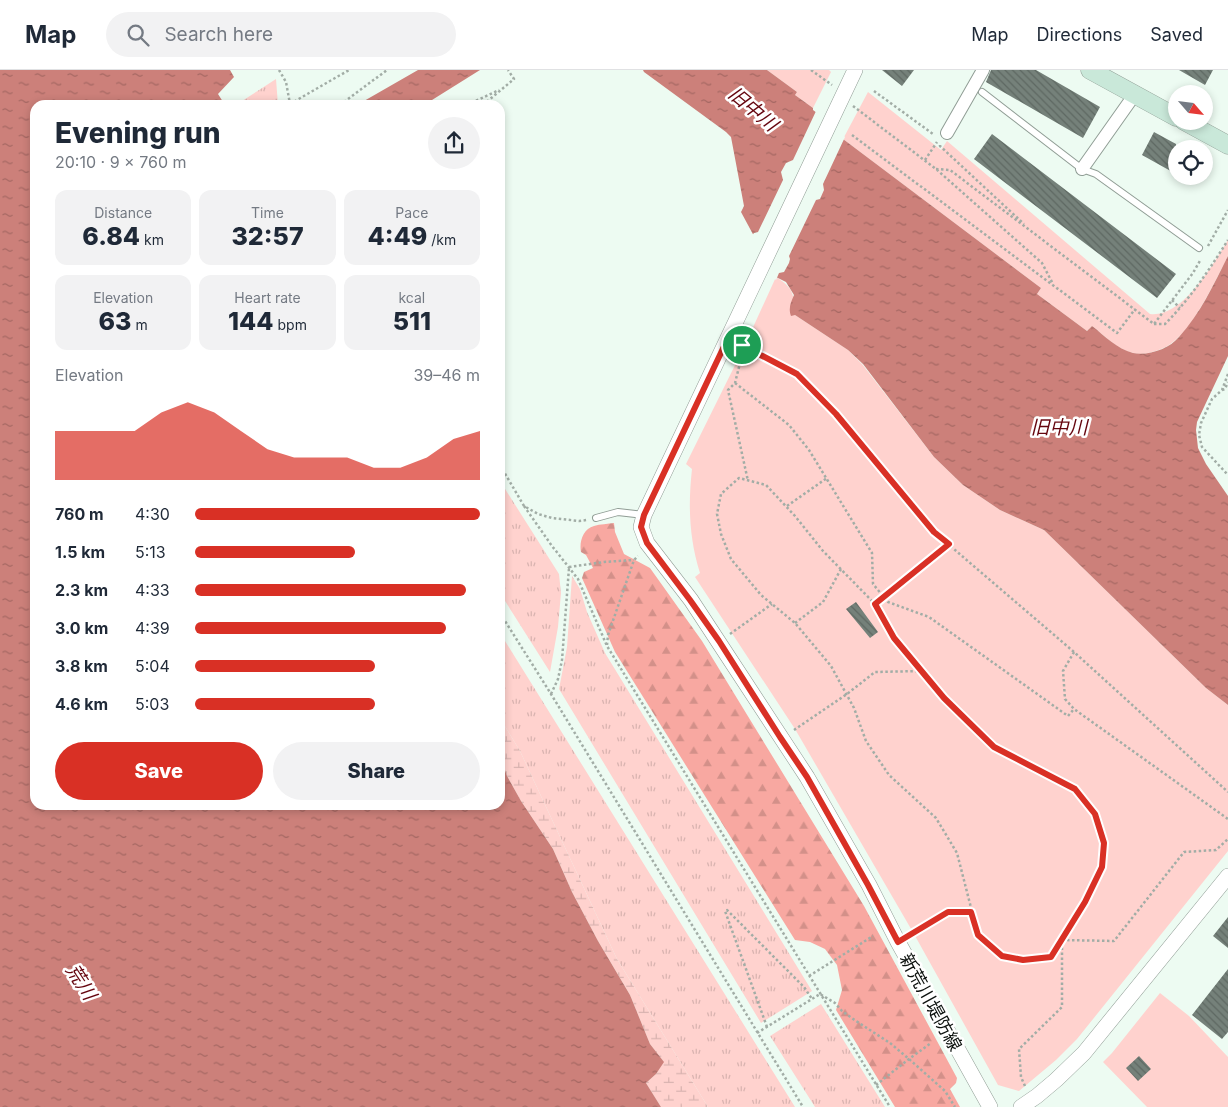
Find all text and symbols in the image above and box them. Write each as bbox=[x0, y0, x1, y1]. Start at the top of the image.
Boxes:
search box bbox=[106, 12, 456, 57]
text: Map bbox=[25, 20, 76, 49]
icon: search bbox=[124, 21, 152, 49]
text: Search here bbox=[164, 23, 273, 46]
text: Map bbox=[971, 24, 1009, 45]
text: Directions bbox=[1037, 24, 1122, 45]
text: Saved bbox=[1150, 24, 1203, 45]
water label: 旧中川 bbox=[724, 82, 784, 137]
north arrow bbox=[1168, 85, 1212, 130]
map controls bbox=[1168, 85, 1213, 185]
text: Evening run bbox=[55, 116, 221, 150]
button: share bbox=[428, 117, 480, 169]
button: locate bbox=[1168, 140, 1213, 185]
text: 20:10 · 9 × 760 m bbox=[55, 152, 187, 172]
text: Distance bbox=[94, 204, 152, 221]
text: Time bbox=[251, 204, 284, 221]
text: Pace bbox=[395, 204, 428, 221]
text: 6.84 bbox=[82, 221, 140, 251]
text: 32:57 bbox=[231, 221, 304, 251]
text: 4:49 bbox=[367, 221, 427, 251]
text: km bbox=[140, 231, 164, 248]
text: /km bbox=[427, 231, 456, 248]
text: Elevation bbox=[93, 289, 153, 306]
text: Heart rate bbox=[234, 289, 301, 306]
text: kcal bbox=[398, 289, 425, 306]
text: 63 bbox=[99, 306, 132, 336]
text: 144 bbox=[228, 306, 274, 336]
text: 511 bbox=[393, 306, 431, 336]
text: m bbox=[132, 316, 148, 333]
text: bpm bbox=[274, 316, 307, 333]
pin bbox=[721, 324, 763, 366]
icon: arrive bbox=[728, 331, 756, 359]
text: Elevation bbox=[55, 365, 124, 385]
text: 39–46 m bbox=[413, 365, 480, 385]
water label: 旧中川 bbox=[1030, 416, 1089, 439]
text: 760 m bbox=[55, 504, 104, 524]
text: 4:30 bbox=[135, 504, 170, 524]
text: 1.5 km bbox=[55, 542, 105, 562]
text: 5:13 bbox=[135, 542, 166, 562]
text: 2.3 km bbox=[55, 580, 108, 600]
text: 4:33 bbox=[135, 580, 170, 600]
text: 3.0 km bbox=[55, 618, 108, 638]
text: 4:39 bbox=[135, 618, 170, 638]
text: 3.8 km bbox=[55, 656, 108, 676]
text: 5:04 bbox=[135, 656, 170, 676]
text: 4.6 km bbox=[55, 694, 108, 714]
text: 5:03 bbox=[135, 694, 169, 714]
button: Save bbox=[55, 742, 263, 800]
button: Share bbox=[273, 742, 480, 800]
street label: 新荒川堤防線 bbox=[896, 950, 966, 1054]
water label: 荒川 bbox=[61, 960, 102, 1006]

